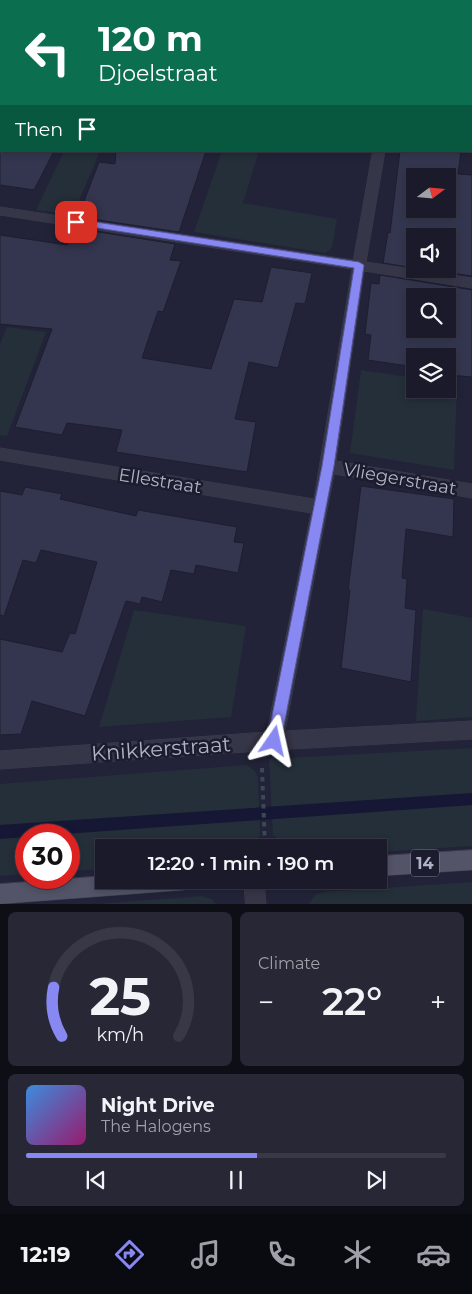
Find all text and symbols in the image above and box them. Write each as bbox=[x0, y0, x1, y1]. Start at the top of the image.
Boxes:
text: 120 m bbox=[98, 17, 203, 60]
icon: left bbox=[15, 20, 80, 85]
text: Djoelstraat bbox=[98, 60, 218, 87]
icon: arrive bbox=[73, 115, 101, 143]
text: Then bbox=[15, 118, 63, 141]
north arrow bbox=[406, 168, 456, 218]
map controls bbox=[406, 168, 456, 398]
pin bbox=[55, 201, 97, 243]
icon: arrive bbox=[62, 208, 90, 236]
button: sound bbox=[406, 228, 456, 278]
button: search bbox=[406, 288, 456, 338]
button: layers bbox=[406, 348, 456, 398]
street label: Vliegerstraat bbox=[342, 458, 458, 500]
street label: Ellestraat bbox=[117, 464, 203, 498]
position arrow bbox=[247, 714, 299, 766]
street label: Knikkerstraat bbox=[90, 731, 232, 766]
speed limit sign: 30 bbox=[15, 824, 80, 889]
road number: 14 bbox=[411, 850, 439, 876]
text: 12:20 · 1 min · 190 m bbox=[148, 852, 334, 875]
text: Climate bbox=[258, 954, 320, 973]
text: 25 bbox=[89, 965, 151, 1028]
text: 22° bbox=[322, 978, 382, 1025]
text: − bbox=[258, 985, 274, 1019]
text: + bbox=[430, 985, 446, 1019]
text: km/h bbox=[96, 1024, 144, 1045]
text: Night Drive bbox=[101, 1094, 215, 1117]
text: The Halogens bbox=[101, 1117, 211, 1136]
icon: previous bbox=[82, 1166, 110, 1194]
icon: pause bbox=[222, 1166, 250, 1194]
icon: next bbox=[362, 1166, 390, 1194]
icon: directions bbox=[112, 1237, 147, 1272]
icon: music bbox=[188, 1237, 223, 1272]
icon: phone bbox=[264, 1237, 299, 1272]
icon: climate bbox=[340, 1237, 375, 1272]
icon: car bbox=[416, 1237, 451, 1272]
text: 12:19 bbox=[21, 1241, 71, 1268]

